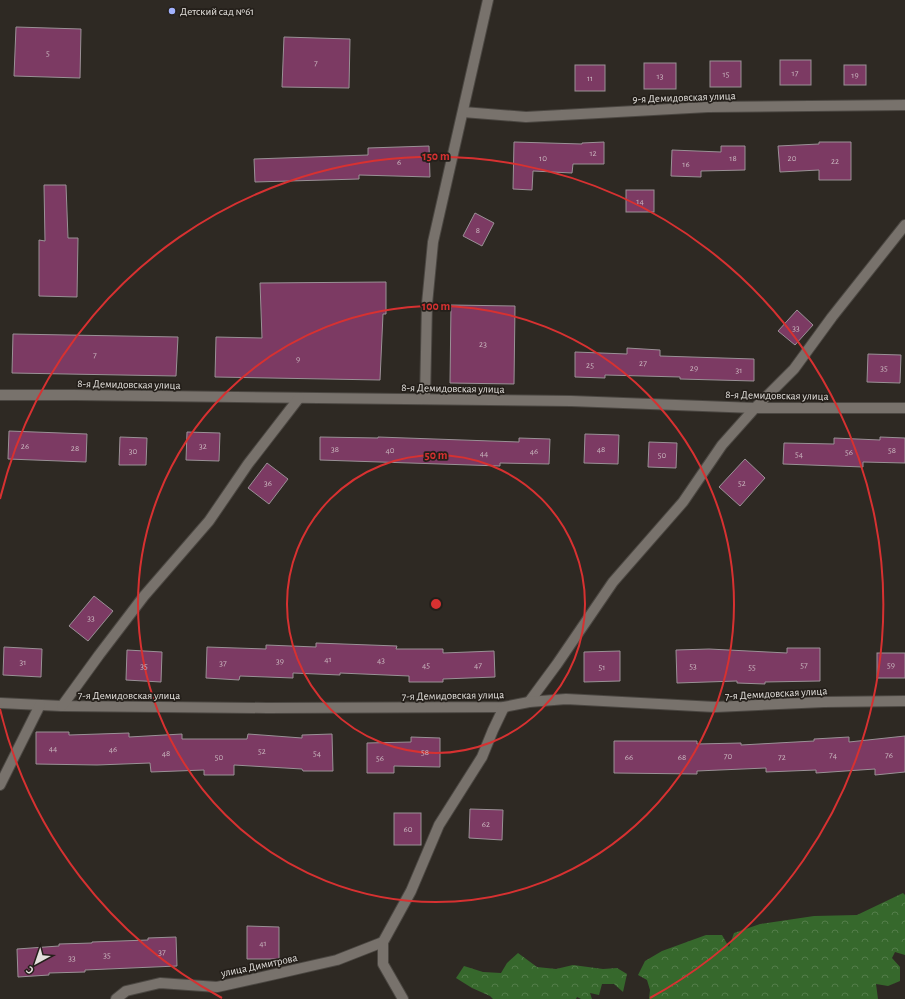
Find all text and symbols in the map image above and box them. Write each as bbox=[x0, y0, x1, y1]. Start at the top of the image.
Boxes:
marker: Детский сад №61 bbox=[167, 6, 177, 16]
place label: Детский сад №61 bbox=[180, 6, 254, 17]
house number: 5 bbox=[46, 49, 50, 58]
house number: 7 bbox=[314, 59, 318, 68]
house number: 17 bbox=[792, 69, 799, 78]
house number: 15 bbox=[723, 70, 730, 79]
house number: 19 bbox=[851, 71, 859, 80]
house number: 13 bbox=[657, 72, 664, 81]
house number: 11 bbox=[587, 74, 593, 83]
street label: 9-я Демидовская улица bbox=[632, 90, 736, 105]
house number: 12 bbox=[589, 149, 597, 158]
text: 150 m bbox=[422, 150, 450, 162]
house number: 10 bbox=[539, 154, 547, 163]
house number: 18 bbox=[729, 154, 737, 163]
house number: 20 bbox=[788, 154, 797, 163]
house number: 22 bbox=[831, 157, 839, 166]
house number: 6 bbox=[397, 158, 401, 167]
house number: 16 bbox=[682, 160, 690, 169]
house number: 14 bbox=[636, 197, 644, 206]
house number: 8 bbox=[476, 226, 480, 235]
text: 100 m bbox=[422, 300, 450, 312]
house number: 33 bbox=[792, 324, 800, 333]
house number: 23 bbox=[479, 340, 487, 349]
house number: 7 bbox=[93, 351, 97, 360]
house number: 9 bbox=[296, 355, 300, 364]
house number: 27 bbox=[639, 359, 647, 368]
house number: 25 bbox=[586, 361, 594, 370]
house number: 29 bbox=[690, 364, 698, 373]
house number: 35 bbox=[880, 364, 888, 373]
house number: 31 bbox=[736, 366, 742, 375]
street label: 8-я Демидовская улица bbox=[77, 378, 181, 391]
street label: 8-я Демидовская улица bbox=[401, 382, 505, 395]
street label: 8-я Демидовская улица bbox=[725, 389, 829, 402]
house number: 26 bbox=[21, 442, 29, 451]
house number: 32 bbox=[199, 442, 207, 451]
house number: 28 bbox=[71, 444, 79, 453]
house number: 38 bbox=[331, 445, 339, 454]
house number: 48 bbox=[597, 445, 605, 454]
house number: 40 bbox=[385, 446, 395, 455]
house number: 58 bbox=[888, 446, 896, 455]
house number: 30 bbox=[129, 447, 137, 456]
house number: 46 bbox=[530, 447, 538, 456]
house number: 56 bbox=[845, 448, 853, 457]
text: 50 m bbox=[425, 449, 448, 461]
house number: 44 bbox=[480, 449, 489, 458]
house number: 54 bbox=[795, 450, 804, 459]
house number: 50 bbox=[658, 451, 667, 460]
house number: 36 bbox=[264, 479, 272, 488]
house number: 52 bbox=[738, 479, 746, 488]
centre of rings bbox=[429, 597, 443, 611]
house number: 33 bbox=[87, 614, 95, 623]
house number: 41 bbox=[324, 655, 332, 664]
house number: 43 bbox=[377, 656, 385, 665]
house number: 39 bbox=[276, 657, 284, 666]
house number: 31 bbox=[20, 658, 26, 667]
house number: 37 bbox=[219, 659, 227, 668]
house number: 45 bbox=[422, 661, 430, 670]
house number: 47 bbox=[474, 661, 482, 670]
house number: 57 bbox=[800, 661, 808, 670]
house number: 59 bbox=[887, 661, 895, 670]
house number: 35 bbox=[140, 662, 148, 671]
house number: 53 bbox=[689, 662, 697, 671]
house number: 51 bbox=[599, 663, 605, 672]
house number: 55 bbox=[748, 663, 756, 672]
street label: 7-я Демидовская улица bbox=[725, 685, 828, 702]
street label: 7-я Демидовская улица bbox=[402, 689, 504, 702]
street label: 7-я Демидовская улица bbox=[78, 690, 180, 701]
house number: 44 bbox=[49, 744, 58, 753]
house number: 46 bbox=[109, 745, 117, 754]
house number: 52 bbox=[258, 747, 266, 756]
house number: 58 bbox=[421, 748, 429, 757]
house number: 48 bbox=[162, 749, 170, 758]
house number: 54 bbox=[313, 749, 322, 758]
house number: 74 bbox=[829, 751, 838, 760]
house number: 76 bbox=[885, 751, 893, 760]
house number: 70 bbox=[724, 752, 732, 761]
house number: 50 bbox=[215, 753, 224, 762]
house number: 66 bbox=[625, 753, 633, 762]
house number: 68 bbox=[678, 753, 686, 762]
house number: 72 bbox=[778, 753, 786, 762]
house number: 56 bbox=[376, 754, 384, 763]
house number: 62 bbox=[482, 820, 490, 829]
house number: 60 bbox=[404, 825, 413, 834]
house number: 41 bbox=[259, 939, 267, 948]
north arrow bbox=[16, 943, 56, 983]
house number: 37 bbox=[158, 948, 166, 957]
house number: 35 bbox=[103, 951, 111, 960]
street label: улица Димитрова bbox=[219, 952, 298, 979]
house number: 33 bbox=[68, 954, 76, 963]
text: С bbox=[24, 964, 36, 976]

